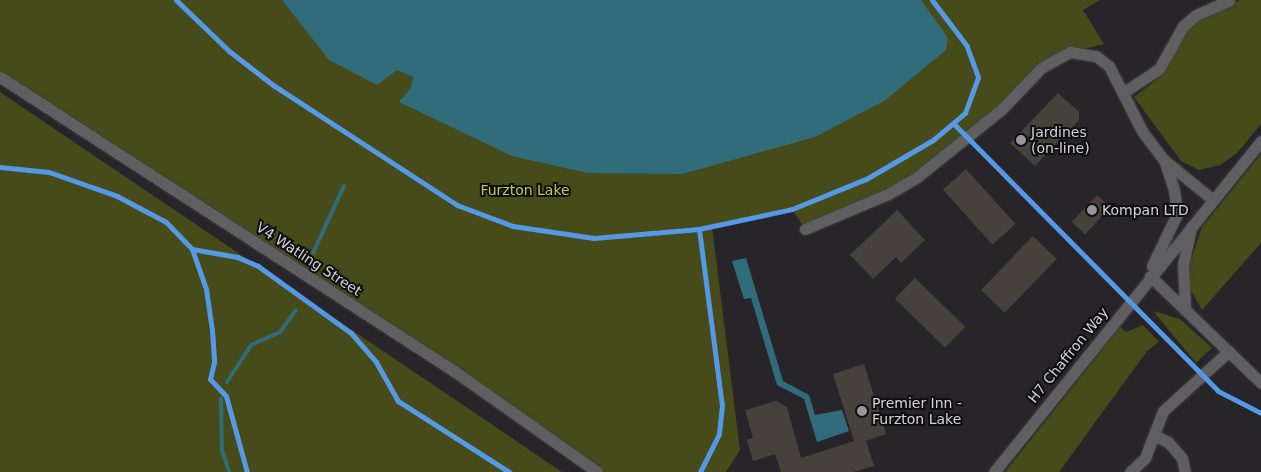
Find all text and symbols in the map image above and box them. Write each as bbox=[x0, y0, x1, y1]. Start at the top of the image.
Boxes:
place label: Jardines (on-line) bbox=[1031, 124, 1090, 156]
marker: Jardines (on-line) bbox=[1015, 134, 1027, 146]
park label: Furzton Lake bbox=[480, 182, 570, 198]
place label: Kompan LTD bbox=[1102, 202, 1189, 218]
marker: Kompan LTD bbox=[1086, 204, 1098, 216]
street label: V4 Watling Street bbox=[253, 219, 365, 299]
street label: H7 Chaffron Way bbox=[1024, 304, 1112, 406]
place label: Premier Inn - Furzton Lake bbox=[872, 395, 962, 428]
marker: Premier Inn - Furzton Lake bbox=[856, 405, 868, 417]

